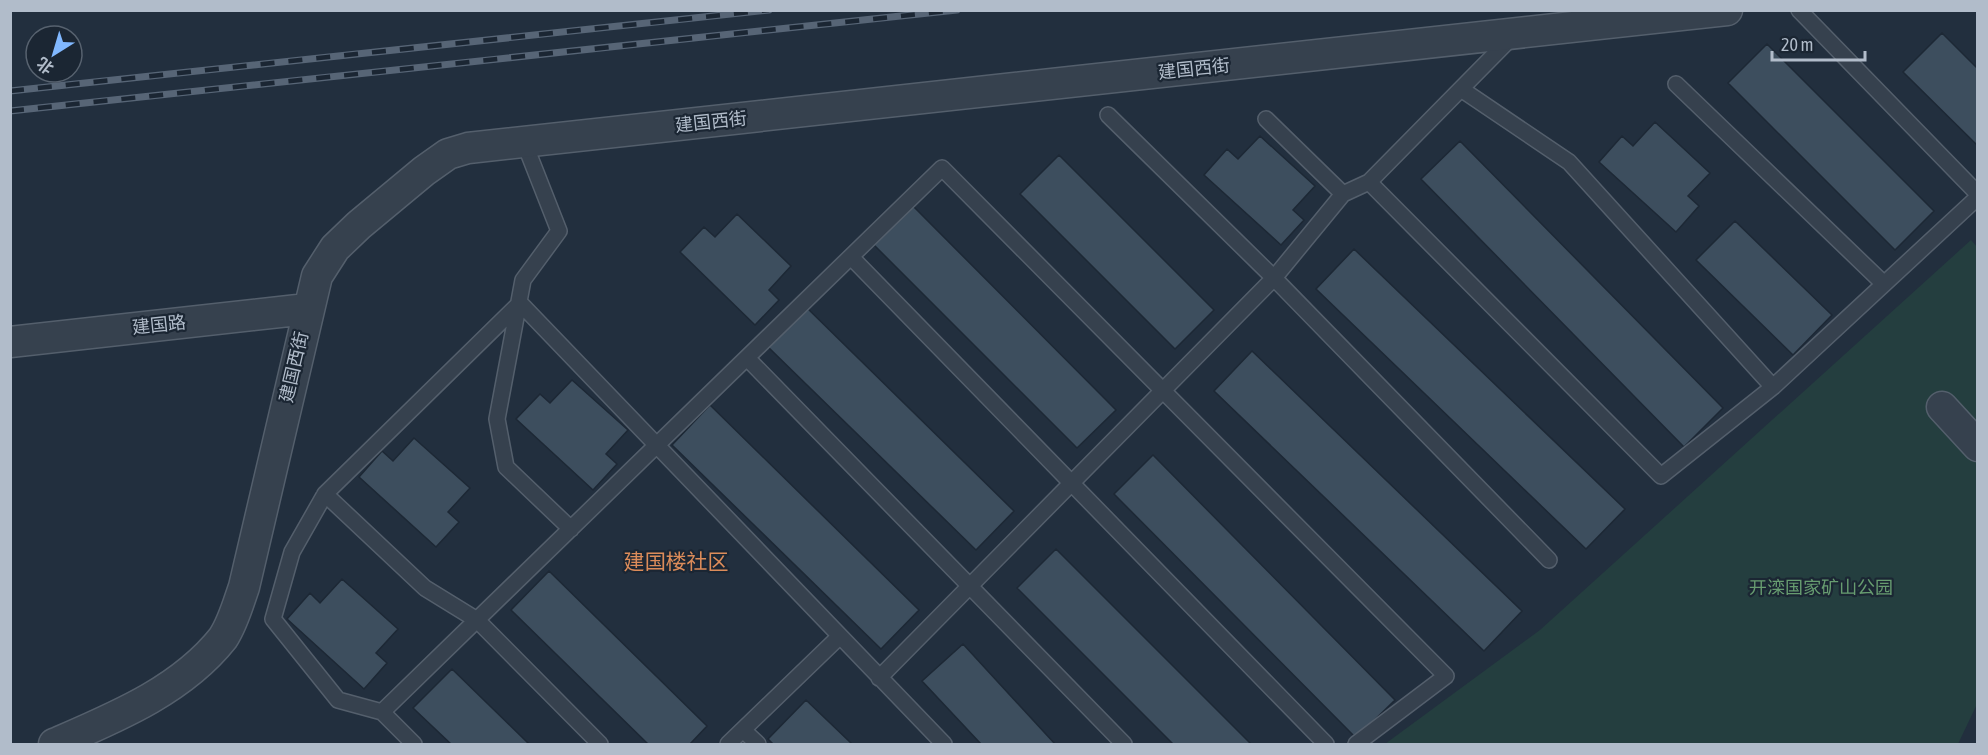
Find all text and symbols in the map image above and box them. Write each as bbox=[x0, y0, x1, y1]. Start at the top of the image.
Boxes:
north arrow bbox=[24, 24, 84, 84]
scale bar bbox=[1772, 24, 1865, 62]
text: 20 m bbox=[1781, 34, 1813, 55]
text: 北 bbox=[33, 54, 57, 78]
street label: 建国西街 bbox=[1157, 54, 1231, 83]
street label: 建国西街 bbox=[674, 107, 748, 136]
street label: 建国路 bbox=[131, 311, 187, 338]
street label: 建国西街 bbox=[275, 329, 312, 404]
district label: 建国楼社区 bbox=[624, 549, 729, 573]
park label: 开滦国家矿山公园 bbox=[1749, 577, 1893, 598]

